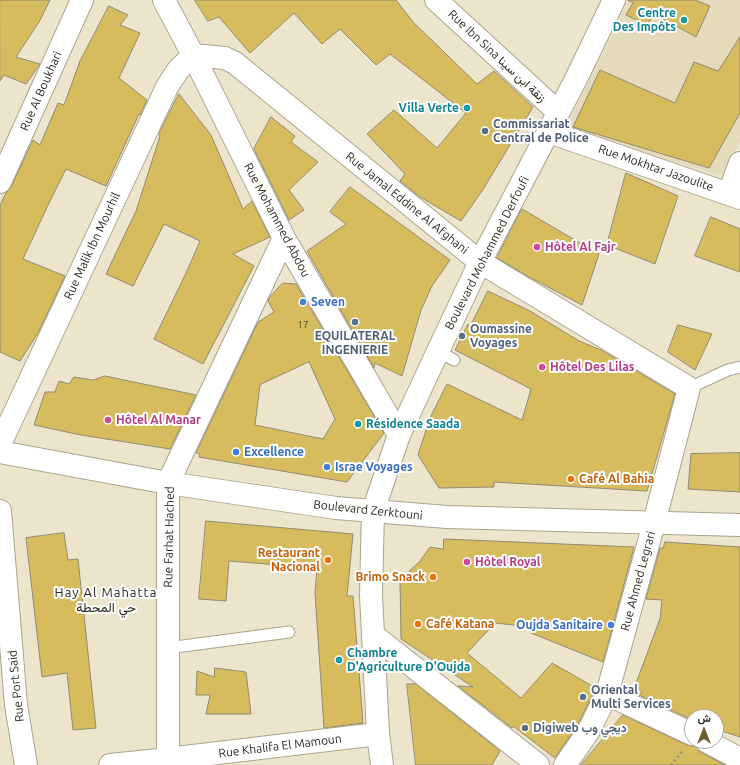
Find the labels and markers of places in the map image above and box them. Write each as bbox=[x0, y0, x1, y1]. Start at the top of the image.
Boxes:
place label: Centre Des Impôts bbox=[613, 6, 676, 34]
marker: Centre Des Impôts bbox=[679, 15, 689, 25]
place label: Villa Verte bbox=[399, 101, 459, 115]
marker: Villa Verte bbox=[462, 103, 472, 113]
place label: Commissariat Central de Police bbox=[493, 117, 589, 145]
marker: Commissariat Central de Police bbox=[480, 126, 490, 136]
place label: Hôtel Al Fajr bbox=[545, 240, 616, 254]
marker: Hôtel Al Fajr bbox=[532, 242, 542, 252]
place label: Seven bbox=[311, 295, 345, 309]
marker: Seven bbox=[298, 297, 308, 307]
marker: EQUILATERAL INGENIERIE bbox=[350, 317, 360, 327]
place label: Oumassine Voyages bbox=[470, 322, 532, 350]
place label: EQUILATERAL INGENIERIE bbox=[315, 329, 395, 357]
marker: Oumassine Voyages bbox=[457, 331, 467, 341]
place label: Hôtel Des Lilas bbox=[550, 360, 634, 374]
marker: Hôtel Des Lilas bbox=[537, 362, 547, 372]
place label: Hôtel Al Manar bbox=[116, 413, 201, 427]
marker: Hôtel Al Manar bbox=[103, 415, 113, 425]
place label: Résidence Saada bbox=[366, 417, 460, 431]
marker: Résidence Saada bbox=[353, 419, 363, 429]
place label: Excellence bbox=[244, 445, 304, 459]
marker: Excellence bbox=[231, 447, 241, 457]
place label: Israe Voyages bbox=[335, 460, 413, 474]
marker: Israe Voyages bbox=[322, 462, 332, 472]
place label: Café Al Bahia bbox=[579, 472, 654, 486]
marker: Café Al Bahia bbox=[566, 474, 576, 484]
place label: Restaurant Nacional bbox=[258, 546, 320, 574]
marker: Restaurant Nacional bbox=[323, 555, 333, 565]
place label: Hôtel Royal bbox=[475, 555, 540, 569]
marker: Hôtel Royal bbox=[462, 557, 472, 567]
place label: Brimo Snack bbox=[355, 570, 425, 584]
marker: Brimo Snack bbox=[428, 572, 438, 582]
place label: Café Katana bbox=[426, 617, 494, 631]
place label: Oujda Sanitaire bbox=[516, 618, 603, 632]
marker: Café Katana bbox=[413, 619, 423, 629]
marker: Oujda Sanitaire bbox=[606, 620, 616, 630]
place label: Chambre D'Agriculture D'Oujda bbox=[347, 646, 470, 674]
marker: Chambre D'Agriculture D'Oujda bbox=[334, 655, 344, 665]
place label: Oriental Multi Services bbox=[591, 683, 671, 711]
marker: Oriental Multi Services bbox=[578, 692, 588, 702]
place label: Digiweb ديجي وب bbox=[533, 721, 627, 735]
marker: Digiweb ديجي وب bbox=[520, 723, 530, 733]

